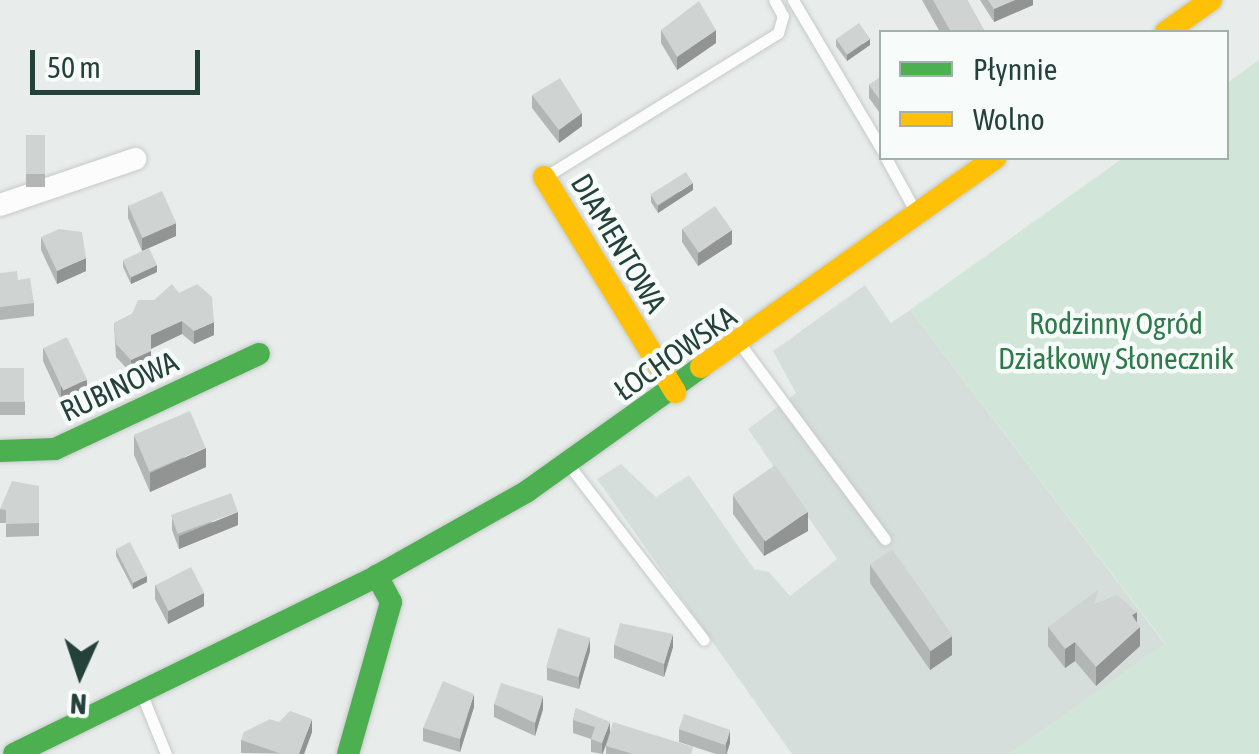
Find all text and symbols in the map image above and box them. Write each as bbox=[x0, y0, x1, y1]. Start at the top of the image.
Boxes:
scale bar bbox=[35, 30, 205, 92]
legend bbox=[879, 30, 1229, 160]
text: 50 m bbox=[47, 50, 101, 84]
text: Płynnie bbox=[973, 52, 1057, 86]
text: Wolno bbox=[973, 102, 1045, 136]
street label: DIAMENTOWA bbox=[564, 167, 674, 319]
street label: ŁOCHOWSKA bbox=[607, 298, 743, 408]
park label: Rodzinny Ogród Działkowy Słonecznik bbox=[998, 305, 1234, 376]
street label: RUBINOWA bbox=[55, 343, 183, 429]
north arrow bbox=[30, 624, 130, 724]
text: N bbox=[69, 688, 88, 720]

